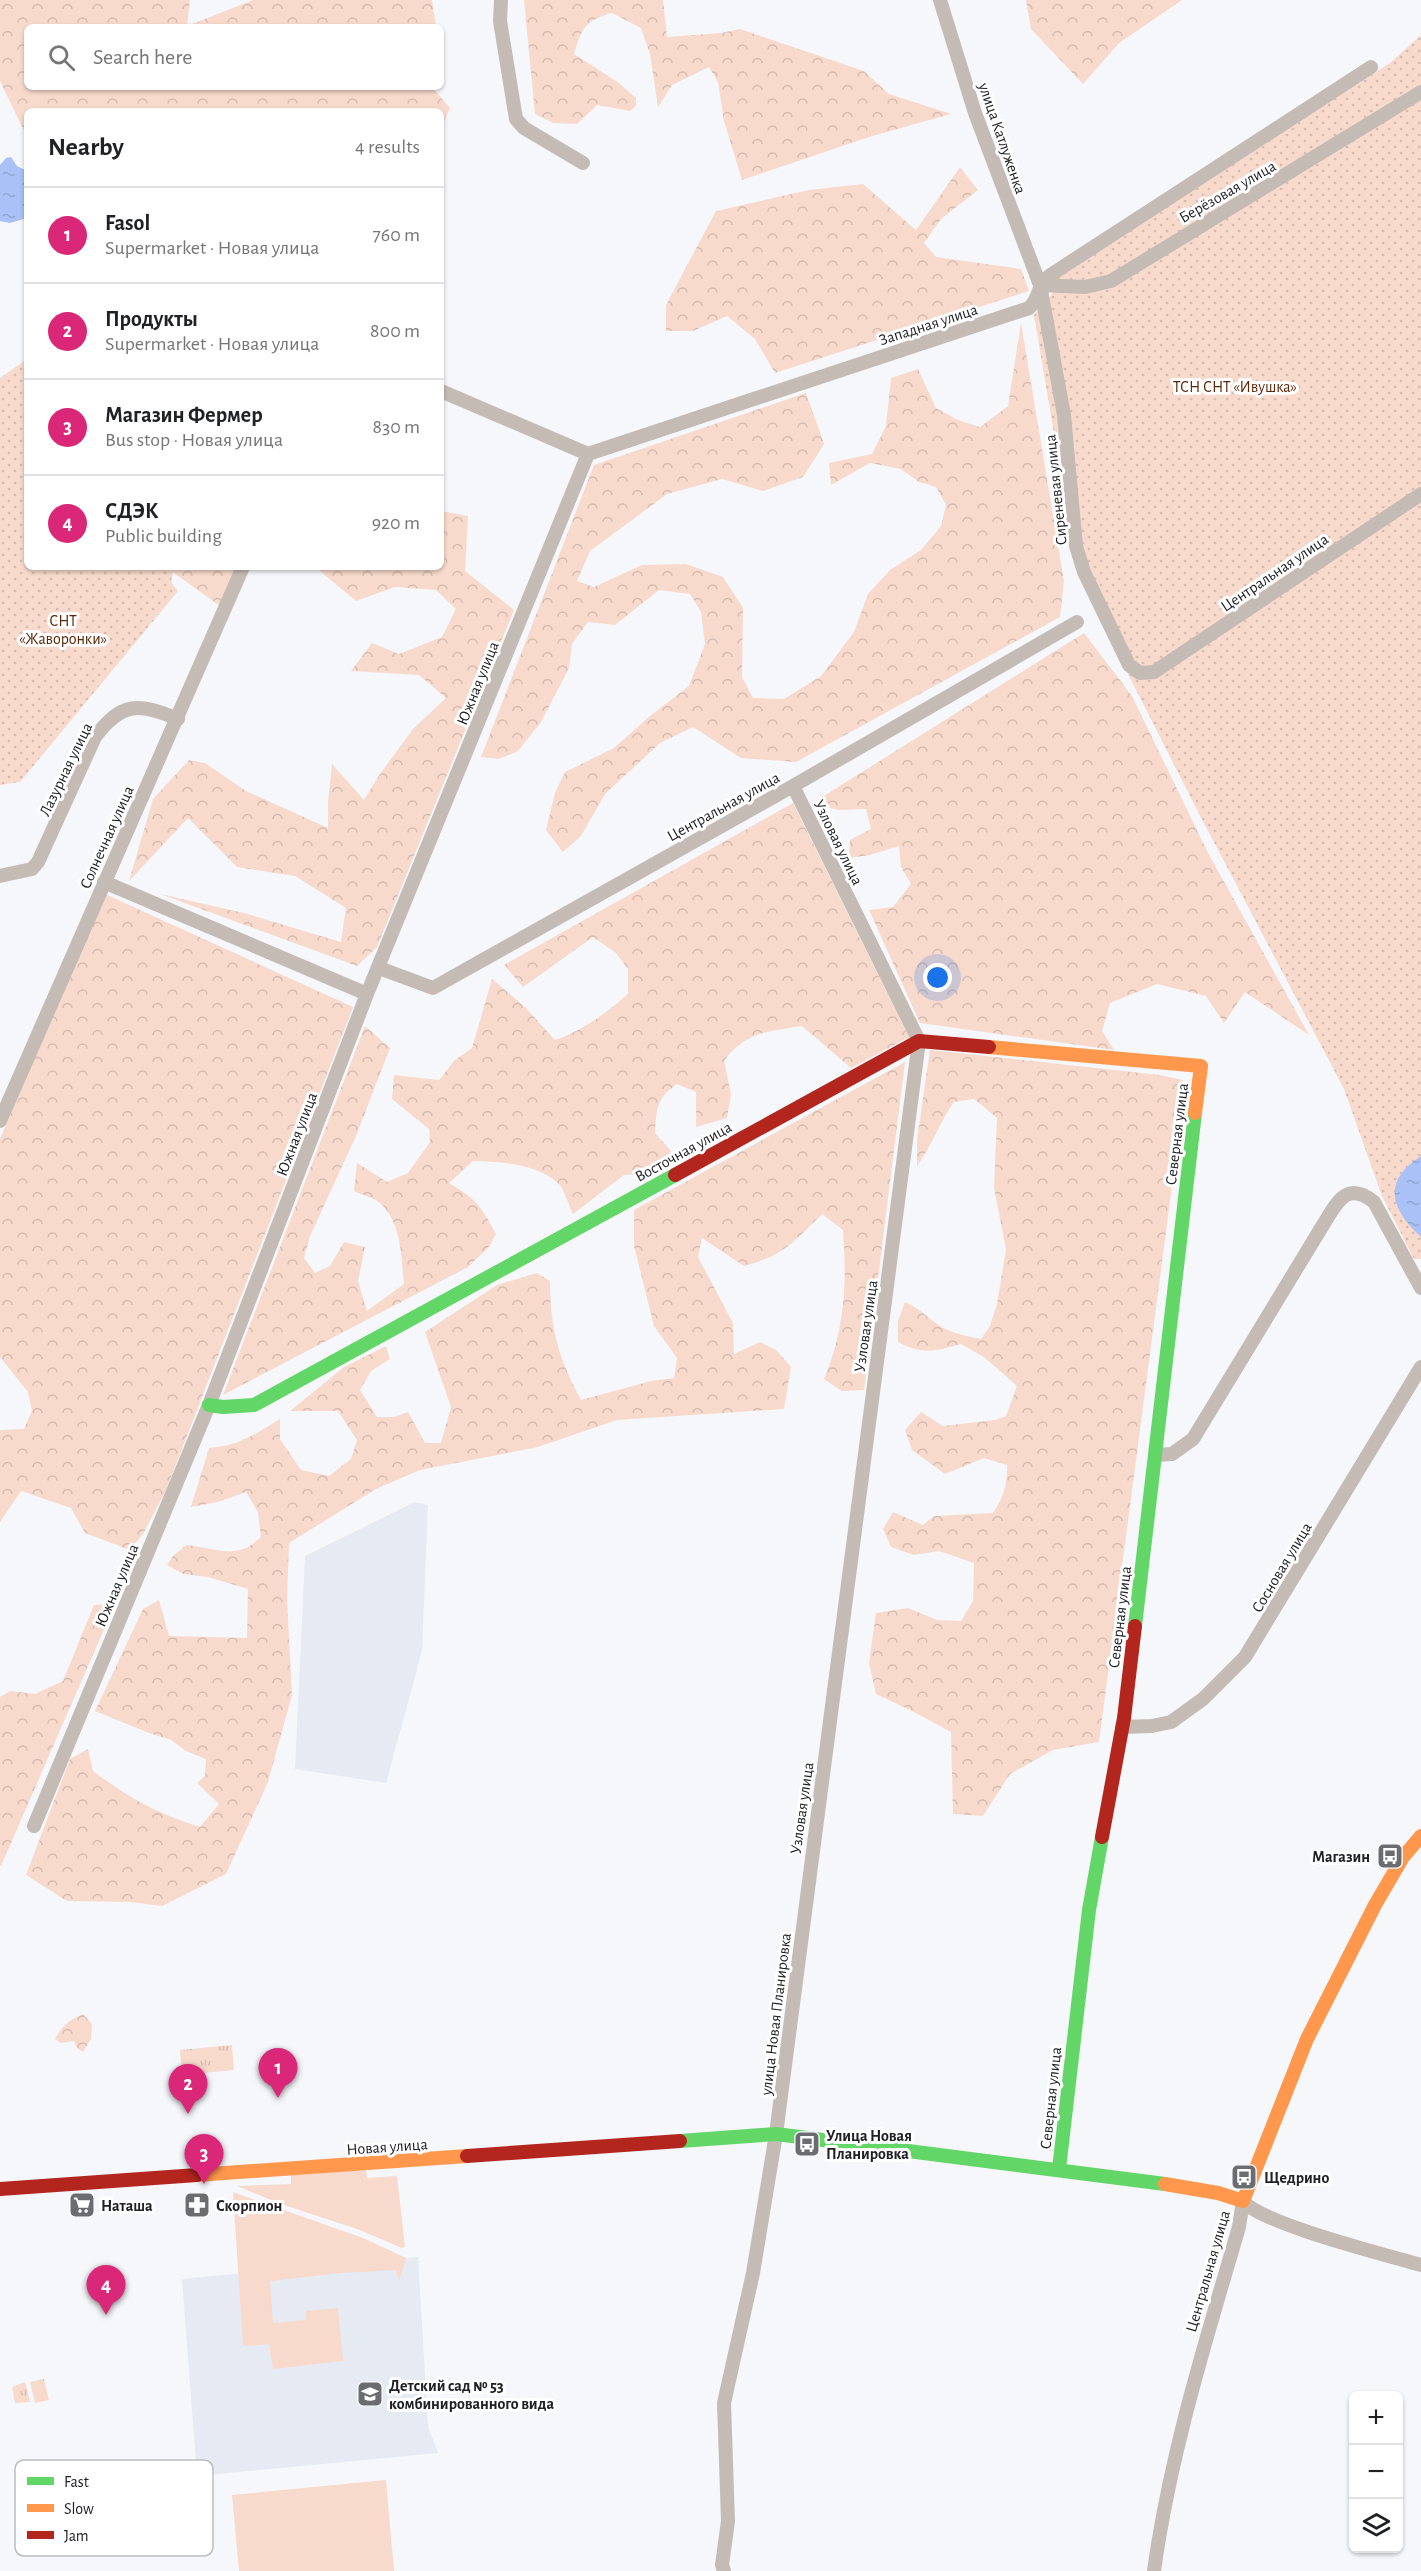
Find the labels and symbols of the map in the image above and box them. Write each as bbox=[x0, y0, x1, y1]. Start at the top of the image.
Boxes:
street label: улица Катлуженка bbox=[974, 80, 1029, 196]
street label: Берёзовая улица bbox=[1176, 158, 1279, 227]
street label: Западная улица bbox=[877, 301, 980, 349]
park label: ТСН СНТ «Ивушка» bbox=[1173, 379, 1297, 396]
street label: Сиреневая улица bbox=[1042, 434, 1071, 546]
street label: Центральная улица bbox=[1218, 531, 1332, 615]
park label: СНТ «Жаворонки» bbox=[19, 613, 107, 647]
street label: Южная улица bbox=[454, 639, 503, 728]
street label: Лазурная улица bbox=[36, 720, 96, 819]
street label: Центральная улица bbox=[665, 769, 783, 845]
street label: Солнечная улица bbox=[77, 784, 138, 892]
street label: Узловая улица bbox=[810, 797, 866, 888]
your location bbox=[923, 963, 952, 992]
street label: Северная улица bbox=[1163, 1082, 1192, 1186]
street label: Южная улица bbox=[274, 1090, 321, 1179]
street label: Восточная улица bbox=[633, 1119, 735, 1186]
street label: Узловая улица bbox=[852, 1279, 881, 1373]
street label: Сосновая улица bbox=[1249, 1520, 1316, 1616]
street label: Южная улица bbox=[92, 1542, 142, 1630]
street label: Северная улица bbox=[1106, 1565, 1135, 1669]
street label: Узловая улица bbox=[788, 1761, 817, 1855]
bus stop icon: Магазин bbox=[1375, 1841, 1405, 1871]
place label: Магазин bbox=[1312, 1849, 1370, 1865]
street label: улица Новая Планировка bbox=[758, 1932, 795, 2097]
street label: Северная улица bbox=[1038, 2046, 1065, 2150]
pin: 1 bbox=[258, 2048, 298, 2098]
pin: 2 bbox=[168, 2064, 207, 2114]
place label: Улица Новая Планировка bbox=[826, 2128, 912, 2162]
bus stop icon: Улица Новая Планировка bbox=[792, 2129, 822, 2159]
pin: 3 bbox=[184, 2134, 224, 2184]
street label: Новая улица bbox=[346, 2136, 428, 2159]
bus stop icon: Щедрино bbox=[1229, 2162, 1259, 2192]
place label: Щедрино bbox=[1264, 2170, 1329, 2186]
supermarket icon: Наташа bbox=[67, 2190, 97, 2220]
pharmacy icon: Скорпион bbox=[182, 2190, 212, 2220]
place label: Наташа bbox=[101, 2198, 153, 2214]
place label: Скорпион bbox=[216, 2198, 282, 2214]
street label: Центральная улица bbox=[1183, 2209, 1234, 2334]
pin: 4 bbox=[86, 2266, 126, 2315]
place label: Детский сад № 53 комбинированного вида bbox=[389, 2378, 554, 2412]
school or university icon: Детский сад № 53 комбинированного вида bbox=[355, 2379, 385, 2409]
legend bbox=[15, 2460, 213, 2556]
text: Fast bbox=[64, 2474, 89, 2490]
text: Slow bbox=[64, 2501, 94, 2517]
text: Jam bbox=[64, 2528, 89, 2544]

